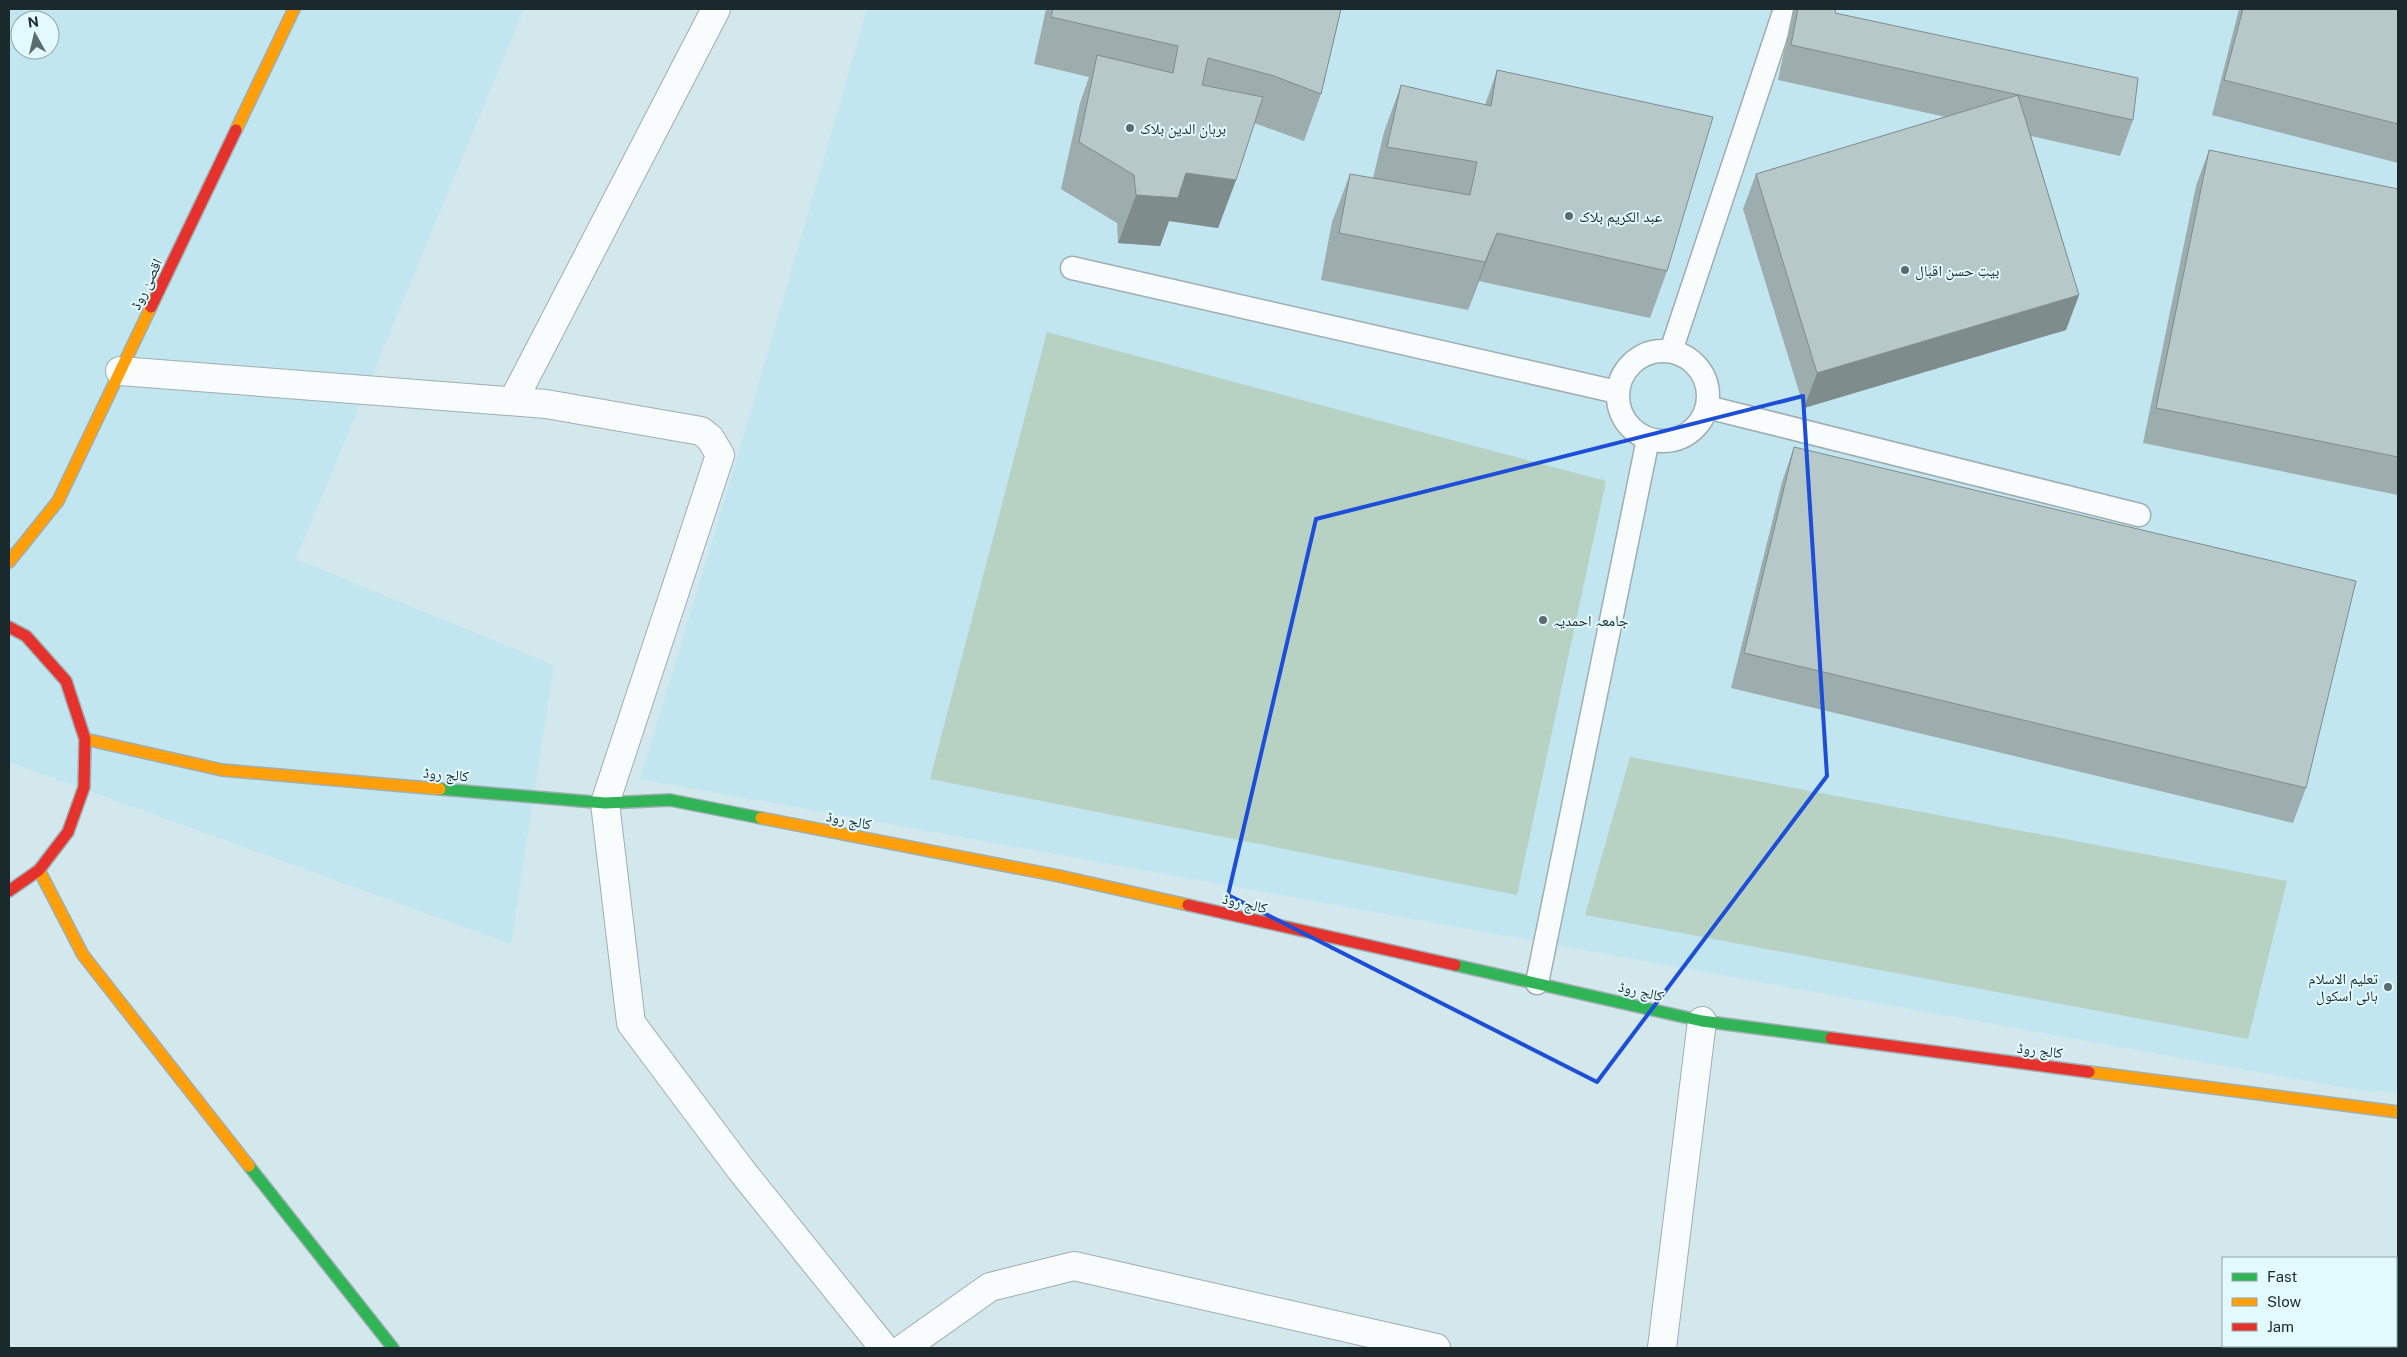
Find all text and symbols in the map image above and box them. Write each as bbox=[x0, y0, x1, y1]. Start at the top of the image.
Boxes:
north arrow bbox=[10, 10, 60, 60]
text: N bbox=[27, 13, 40, 31]
place label: برہان الدین بلاک bbox=[1140, 120, 1226, 139]
marker: برہان الدین بلاک bbox=[1124, 122, 1136, 134]
place label: عبد الکریم بلاک bbox=[1579, 208, 1663, 227]
marker: عبد الکریم بلاک bbox=[1563, 210, 1575, 222]
street label: اقصیٰ روڈ bbox=[126, 256, 167, 313]
place label: بیتِ حسن اقبال bbox=[1915, 262, 1999, 281]
marker: بیتِ حسن اقبال bbox=[1899, 264, 1911, 276]
place label: جامعہ احمدیہ bbox=[1553, 612, 1629, 629]
marker: جامعہ احمدیہ bbox=[1537, 614, 1549, 626]
street label: کالج روڈ bbox=[422, 764, 470, 786]
street label: کالج روڈ bbox=[824, 807, 873, 835]
street label: کالج روڈ bbox=[1220, 890, 1269, 918]
place label: تعلیم الاسلام ہائی اسکول bbox=[2308, 970, 2379, 1006]
street label: کالج روڈ bbox=[1616, 978, 1665, 1006]
marker: تعلیم الاسلام ہائی اسکول bbox=[2382, 981, 2394, 993]
street label: کالج روڈ bbox=[2016, 1039, 2064, 1063]
legend bbox=[2222, 1257, 2397, 1347]
text: Fast bbox=[2267, 1268, 2297, 1285]
text: Slow bbox=[2267, 1293, 2302, 1310]
text: Jam bbox=[2267, 1318, 2294, 1335]

